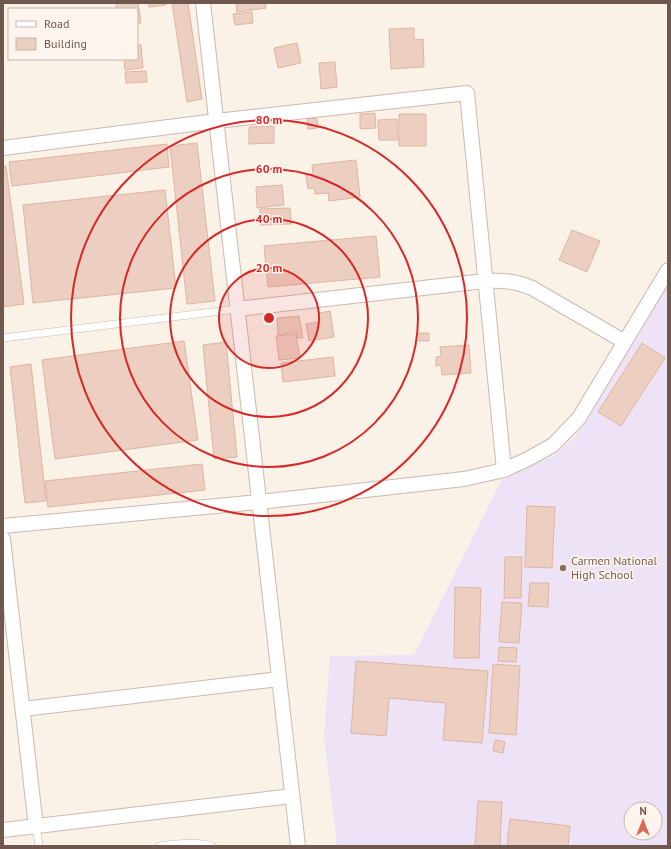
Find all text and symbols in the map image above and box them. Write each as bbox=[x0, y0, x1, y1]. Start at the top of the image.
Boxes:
legend bbox=[8, 8, 138, 60]
text: Road bbox=[44, 16, 69, 31]
text: Building bbox=[44, 36, 87, 51]
text: 80 m bbox=[256, 112, 282, 127]
text: 60 m bbox=[256, 161, 282, 176]
text: 40 m bbox=[256, 211, 282, 226]
text: 20 m bbox=[256, 260, 282, 275]
centre of rings bbox=[262, 311, 276, 325]
place label: Carmen National High School bbox=[571, 553, 658, 582]
marker: Carmen National High School bbox=[558, 563, 568, 573]
north arrow bbox=[623, 801, 663, 841]
text: N bbox=[639, 804, 647, 818]

